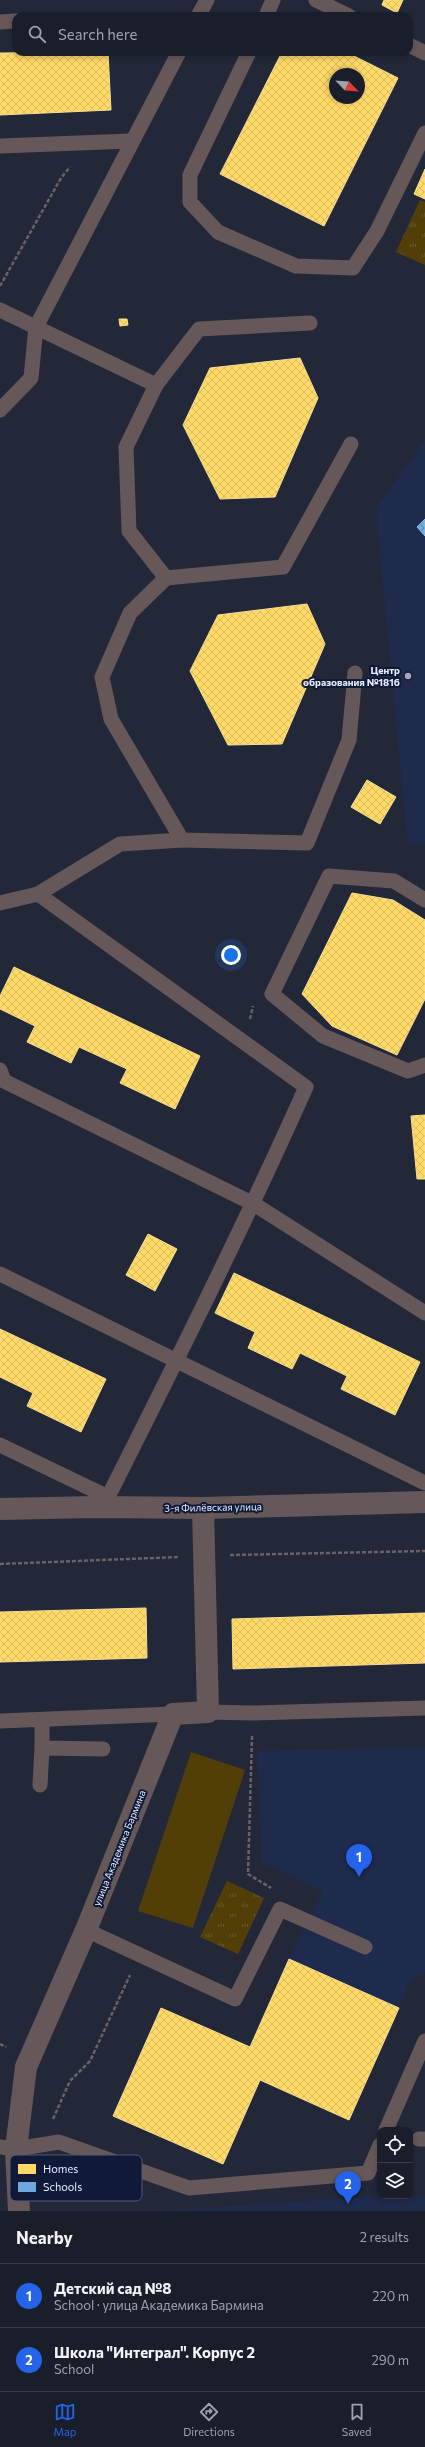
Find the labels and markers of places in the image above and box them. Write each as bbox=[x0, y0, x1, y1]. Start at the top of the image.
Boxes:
place label: Центр образования №1816 bbox=[303, 664, 400, 688]
marker: Центр образования №1816 bbox=[403, 671, 413, 681]
pin: 1 bbox=[346, 1844, 372, 1877]
pin: 2 bbox=[335, 2171, 361, 2204]

